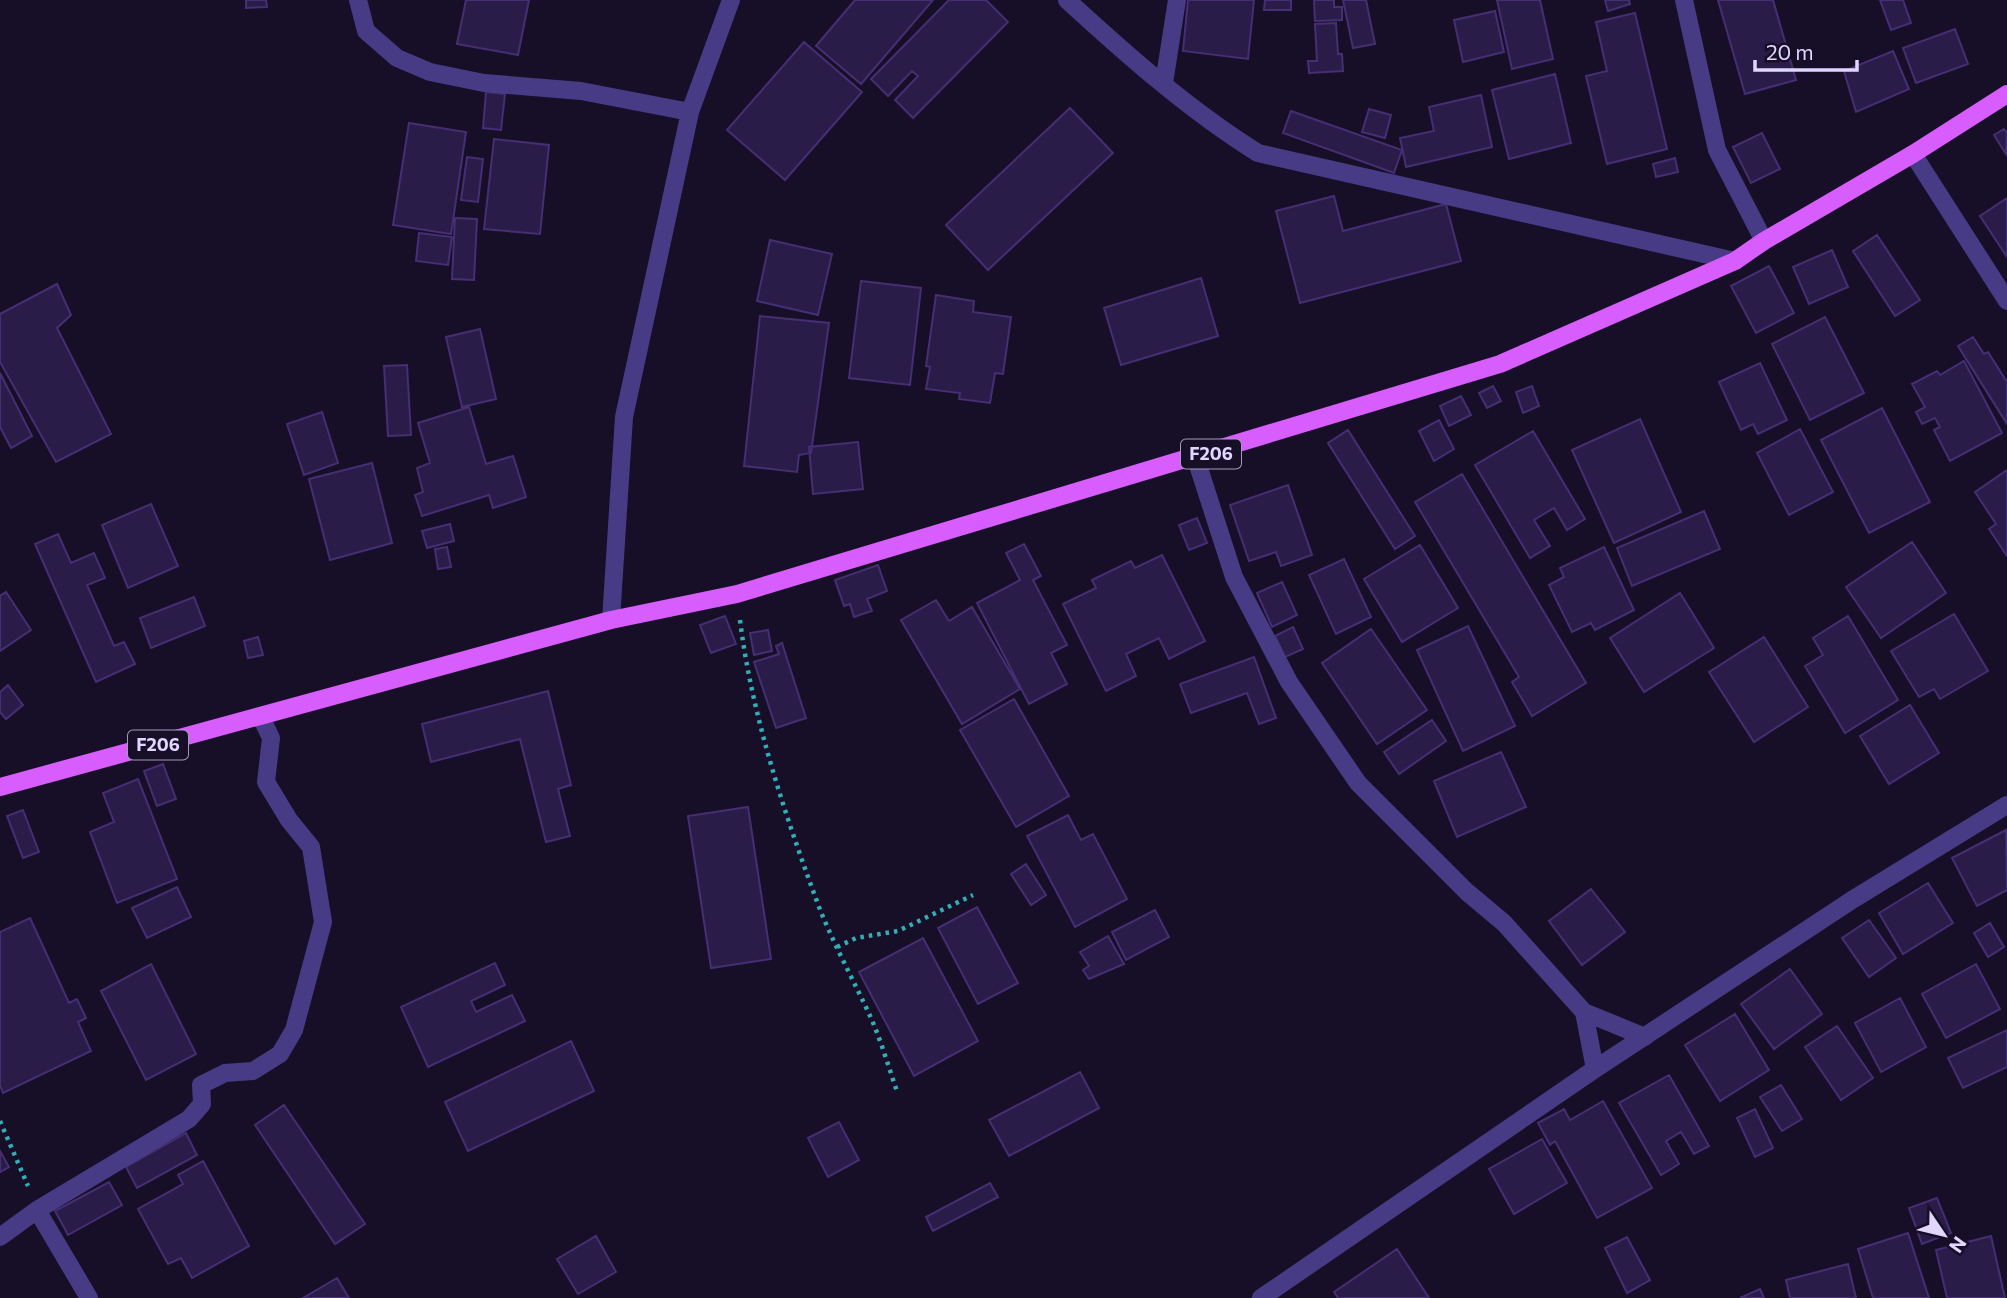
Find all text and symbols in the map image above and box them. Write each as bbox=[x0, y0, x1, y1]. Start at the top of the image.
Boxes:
scale bar bbox=[1755, 28, 1856, 72]
text: 20 m bbox=[1766, 39, 1814, 64]
road number: F206 bbox=[1181, 440, 1241, 468]
road number: F206 bbox=[128, 730, 188, 760]
north arrow bbox=[1909, 1200, 1979, 1270]
text: N bbox=[1945, 1233, 1972, 1257]

